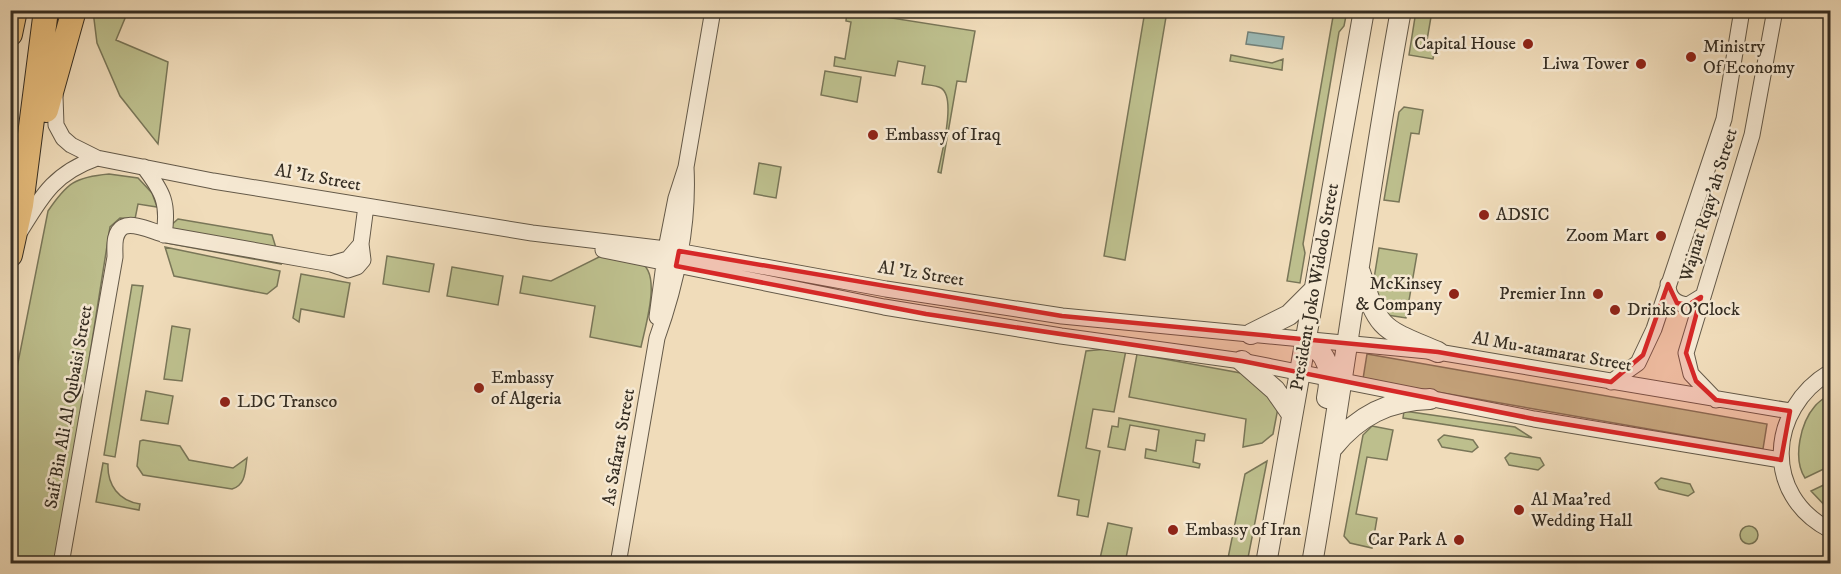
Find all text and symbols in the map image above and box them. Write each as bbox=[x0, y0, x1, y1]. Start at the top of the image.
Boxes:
place label: Capital House bbox=[1414, 33, 1516, 55]
place label: Ministry Of Economy bbox=[1703, 36, 1795, 79]
marker: Capital House bbox=[1521, 37, 1535, 51]
marker: Ministry Of Economy bbox=[1684, 50, 1698, 64]
place label: Liwa Tower bbox=[1542, 53, 1629, 75]
marker: Liwa Tower bbox=[1634, 57, 1648, 71]
place label: Embassy of Iraq bbox=[885, 124, 1002, 146]
street label: Wajnat Rqay'ah Street bbox=[1675, 125, 1743, 285]
marker: Embassy of Iraq bbox=[866, 128, 880, 142]
street label: Al 'Iz Street bbox=[273, 160, 363, 196]
street label: President Joko Widodo Street bbox=[1286, 181, 1344, 393]
place label: ADSIC bbox=[1496, 204, 1550, 226]
marker: ADSIC bbox=[1477, 208, 1491, 222]
place label: Zoom Mart bbox=[1566, 225, 1649, 247]
marker: Zoom Mart bbox=[1654, 229, 1668, 243]
street label: Al 'Iz Street bbox=[876, 256, 966, 292]
place label: McKinsey & Company bbox=[1356, 273, 1442, 316]
place label: Premier Inn bbox=[1499, 283, 1587, 305]
marker: McKinsey & Company bbox=[1447, 287, 1461, 301]
marker: Premier Inn bbox=[1591, 287, 1605, 301]
place label: Drinks O'Clock bbox=[1627, 299, 1740, 321]
street label: Saif Bin Ali Al Qubaisi Street bbox=[40, 303, 98, 511]
marker: Drinks O'Clock bbox=[1608, 303, 1622, 317]
street label: Al Mu-atamarat Street bbox=[1470, 327, 1634, 377]
place label: Embassy of Algeria bbox=[491, 367, 562, 410]
marker: Embassy of Algeria bbox=[472, 381, 486, 395]
street label: As Safarat Street bbox=[598, 387, 640, 507]
place label: LDC Transco bbox=[237, 391, 338, 413]
marker: LDC Transco bbox=[218, 395, 232, 409]
place label: Al Maa'red Wedding Hall bbox=[1530, 489, 1633, 532]
marker: Al Maa'red Wedding Hall bbox=[1512, 503, 1526, 517]
place label: Embassy of Iran bbox=[1185, 519, 1302, 541]
marker: Embassy of Iran bbox=[1166, 523, 1180, 537]
place label: Car Park A bbox=[1368, 529, 1448, 551]
marker: Car Park A bbox=[1452, 533, 1466, 547]

